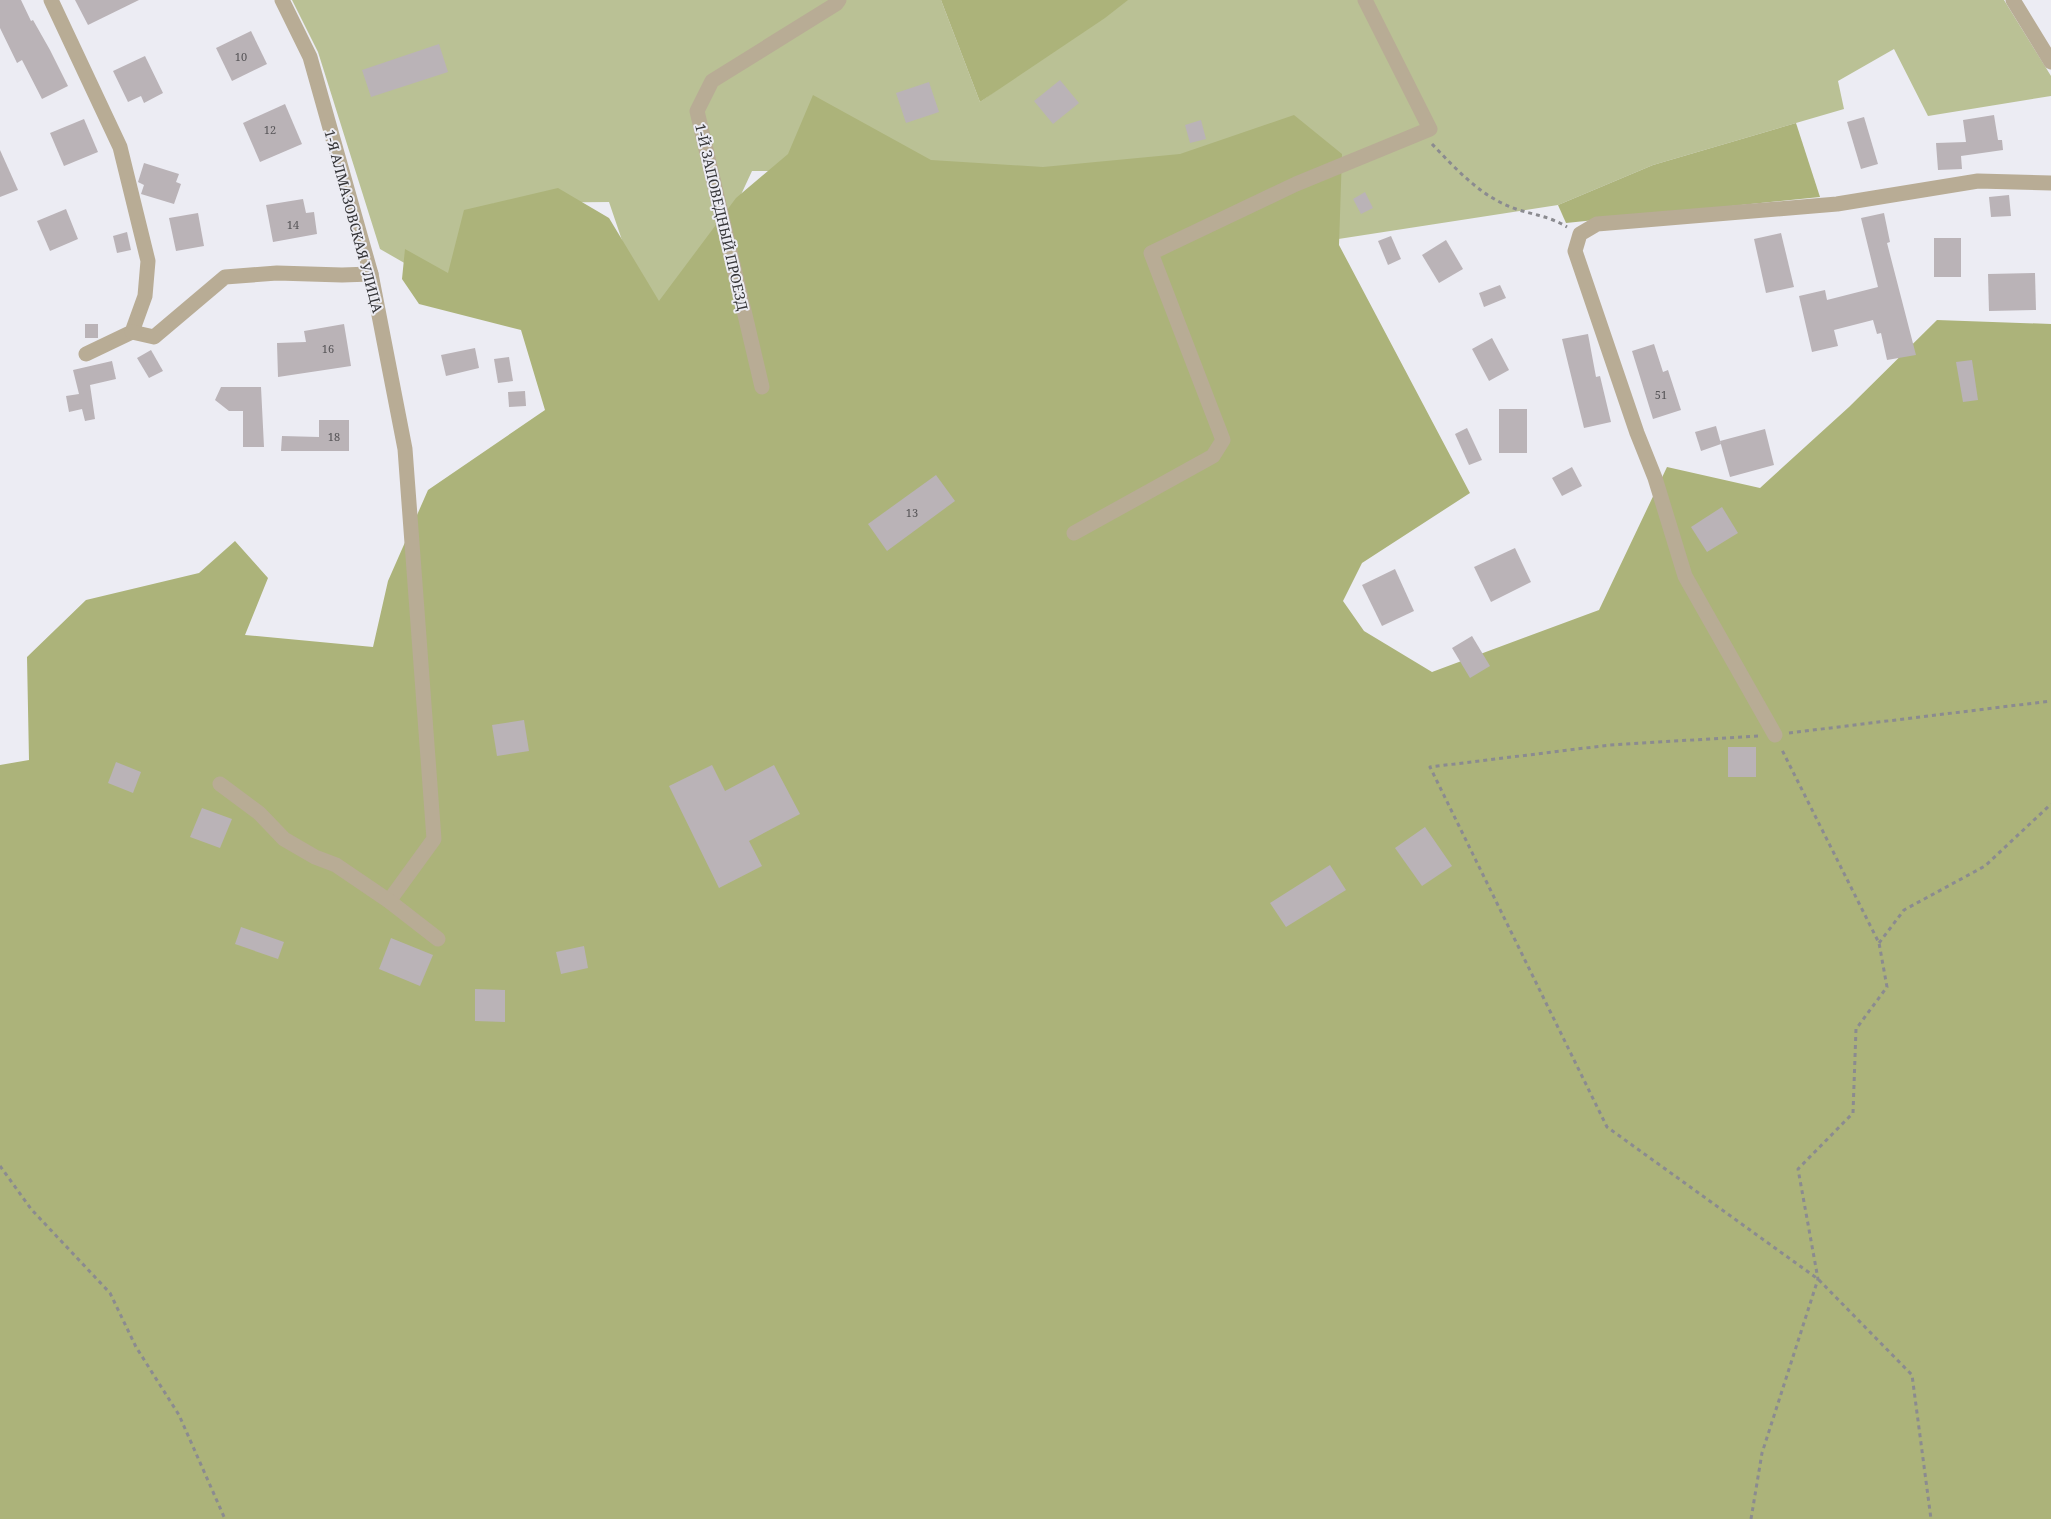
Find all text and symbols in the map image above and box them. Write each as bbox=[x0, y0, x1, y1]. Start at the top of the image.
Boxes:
house number: 10 bbox=[235, 49, 247, 64]
house number: 12 bbox=[264, 122, 276, 137]
street label: 1-Й ЗАПОВЕДНЫЙ ПРОЕЗД bbox=[691, 122, 753, 312]
street label: 1-Я АЛМАЗОВСКАЯ УЛИЦА bbox=[320, 127, 388, 315]
house number: 14 bbox=[287, 217, 299, 232]
house number: 16 bbox=[322, 341, 334, 356]
house number: 51 bbox=[1655, 387, 1667, 402]
house number: 18 bbox=[328, 429, 340, 444]
house number: 13 bbox=[906, 505, 918, 520]

